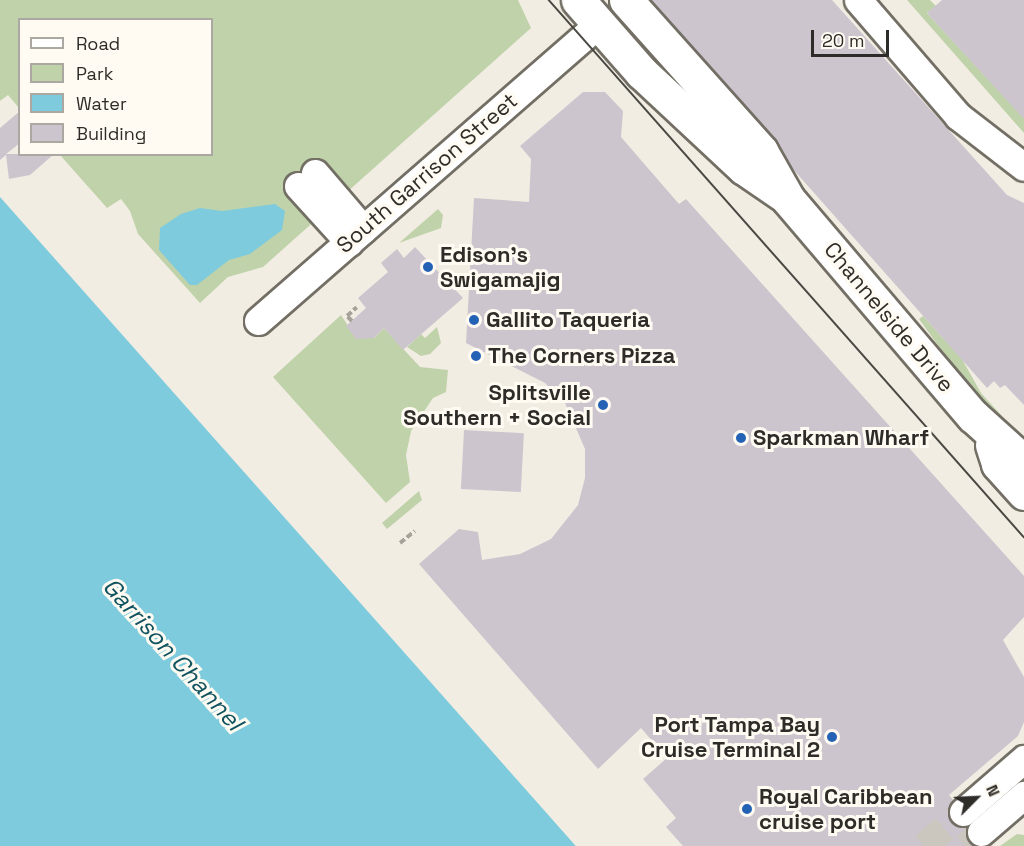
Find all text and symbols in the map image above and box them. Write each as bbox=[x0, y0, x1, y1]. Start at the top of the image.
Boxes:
legend bbox=[18, 18, 213, 156]
scale bar bbox=[814, 18, 892, 56]
text: 20 m bbox=[822, 29, 865, 52]
text: Road bbox=[76, 32, 120, 55]
text: Park bbox=[76, 62, 113, 85]
street label: South Garrison Street bbox=[331, 87, 523, 259]
text: Water bbox=[76, 92, 127, 115]
text: Building bbox=[76, 122, 146, 145]
street label: Channelside Drive bbox=[818, 236, 960, 398]
place label: Edison's Swigamajig bbox=[440, 241, 560, 292]
marker: Edison's Swigamajig bbox=[421, 260, 435, 274]
place label: Gallito Taqueria bbox=[486, 307, 651, 333]
marker: Gallito Taqueria bbox=[467, 313, 481, 327]
place label: The Corners Pizza bbox=[488, 343, 676, 369]
marker: The Corners Pizza bbox=[469, 349, 483, 363]
place label: Splitsville Southern + Social bbox=[403, 379, 591, 430]
marker: Splitsville Southern + Social bbox=[596, 398, 610, 412]
place label: Sparkman Wharf bbox=[753, 425, 929, 451]
marker: Sparkman Wharf bbox=[734, 431, 748, 445]
water label: Garrison Channel bbox=[97, 572, 249, 736]
place label: Port Tampa Bay Cruise Terminal 2 bbox=[640, 711, 820, 762]
marker: Port Tampa Bay Cruise Terminal 2 bbox=[825, 730, 839, 744]
north arrow bbox=[946, 768, 1006, 828]
text: N bbox=[981, 781, 1005, 800]
place label: Royal Caribbean cruise port bbox=[759, 783, 933, 834]
marker: Royal Caribbean cruise port bbox=[740, 802, 754, 816]

